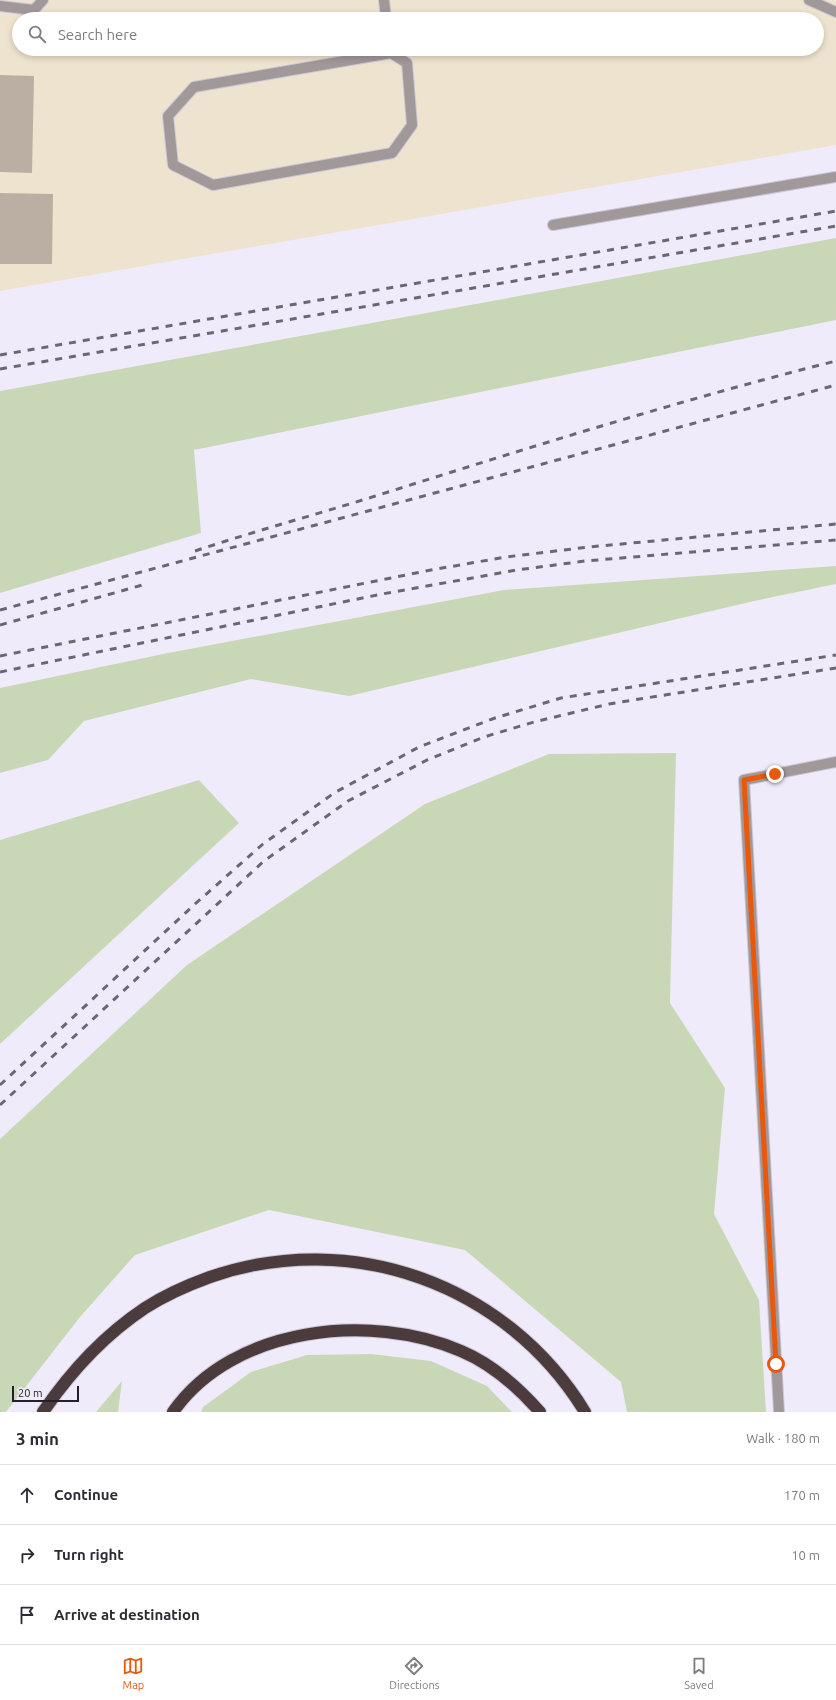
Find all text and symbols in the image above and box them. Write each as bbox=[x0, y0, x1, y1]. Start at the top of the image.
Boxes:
search box bbox=[12, 12, 824, 56]
icon: search bbox=[26, 23, 48, 45]
text: Search here bbox=[58, 26, 137, 43]
route end bbox=[766, 765, 784, 783]
route start bbox=[767, 1355, 785, 1373]
scale bar bbox=[12, 1384, 79, 1403]
text: 20 m bbox=[18, 1387, 42, 1399]
text: 3 min bbox=[16, 1429, 59, 1448]
text: Walk · 180 m bbox=[746, 1431, 820, 1445]
icon: ahead bbox=[16, 1484, 38, 1506]
text: Continue bbox=[54, 1486, 118, 1503]
text: 170 m bbox=[784, 1488, 820, 1502]
icon: right bbox=[16, 1544, 38, 1566]
text: Turn right bbox=[54, 1546, 124, 1563]
text: 10 m bbox=[791, 1548, 820, 1562]
icon: arrive bbox=[16, 1604, 38, 1626]
text: Arrive at destination bbox=[54, 1606, 200, 1623]
tab: Map bbox=[122, 1655, 144, 1691]
tab: Directions bbox=[389, 1655, 440, 1691]
tab: Saved bbox=[684, 1655, 714, 1691]

